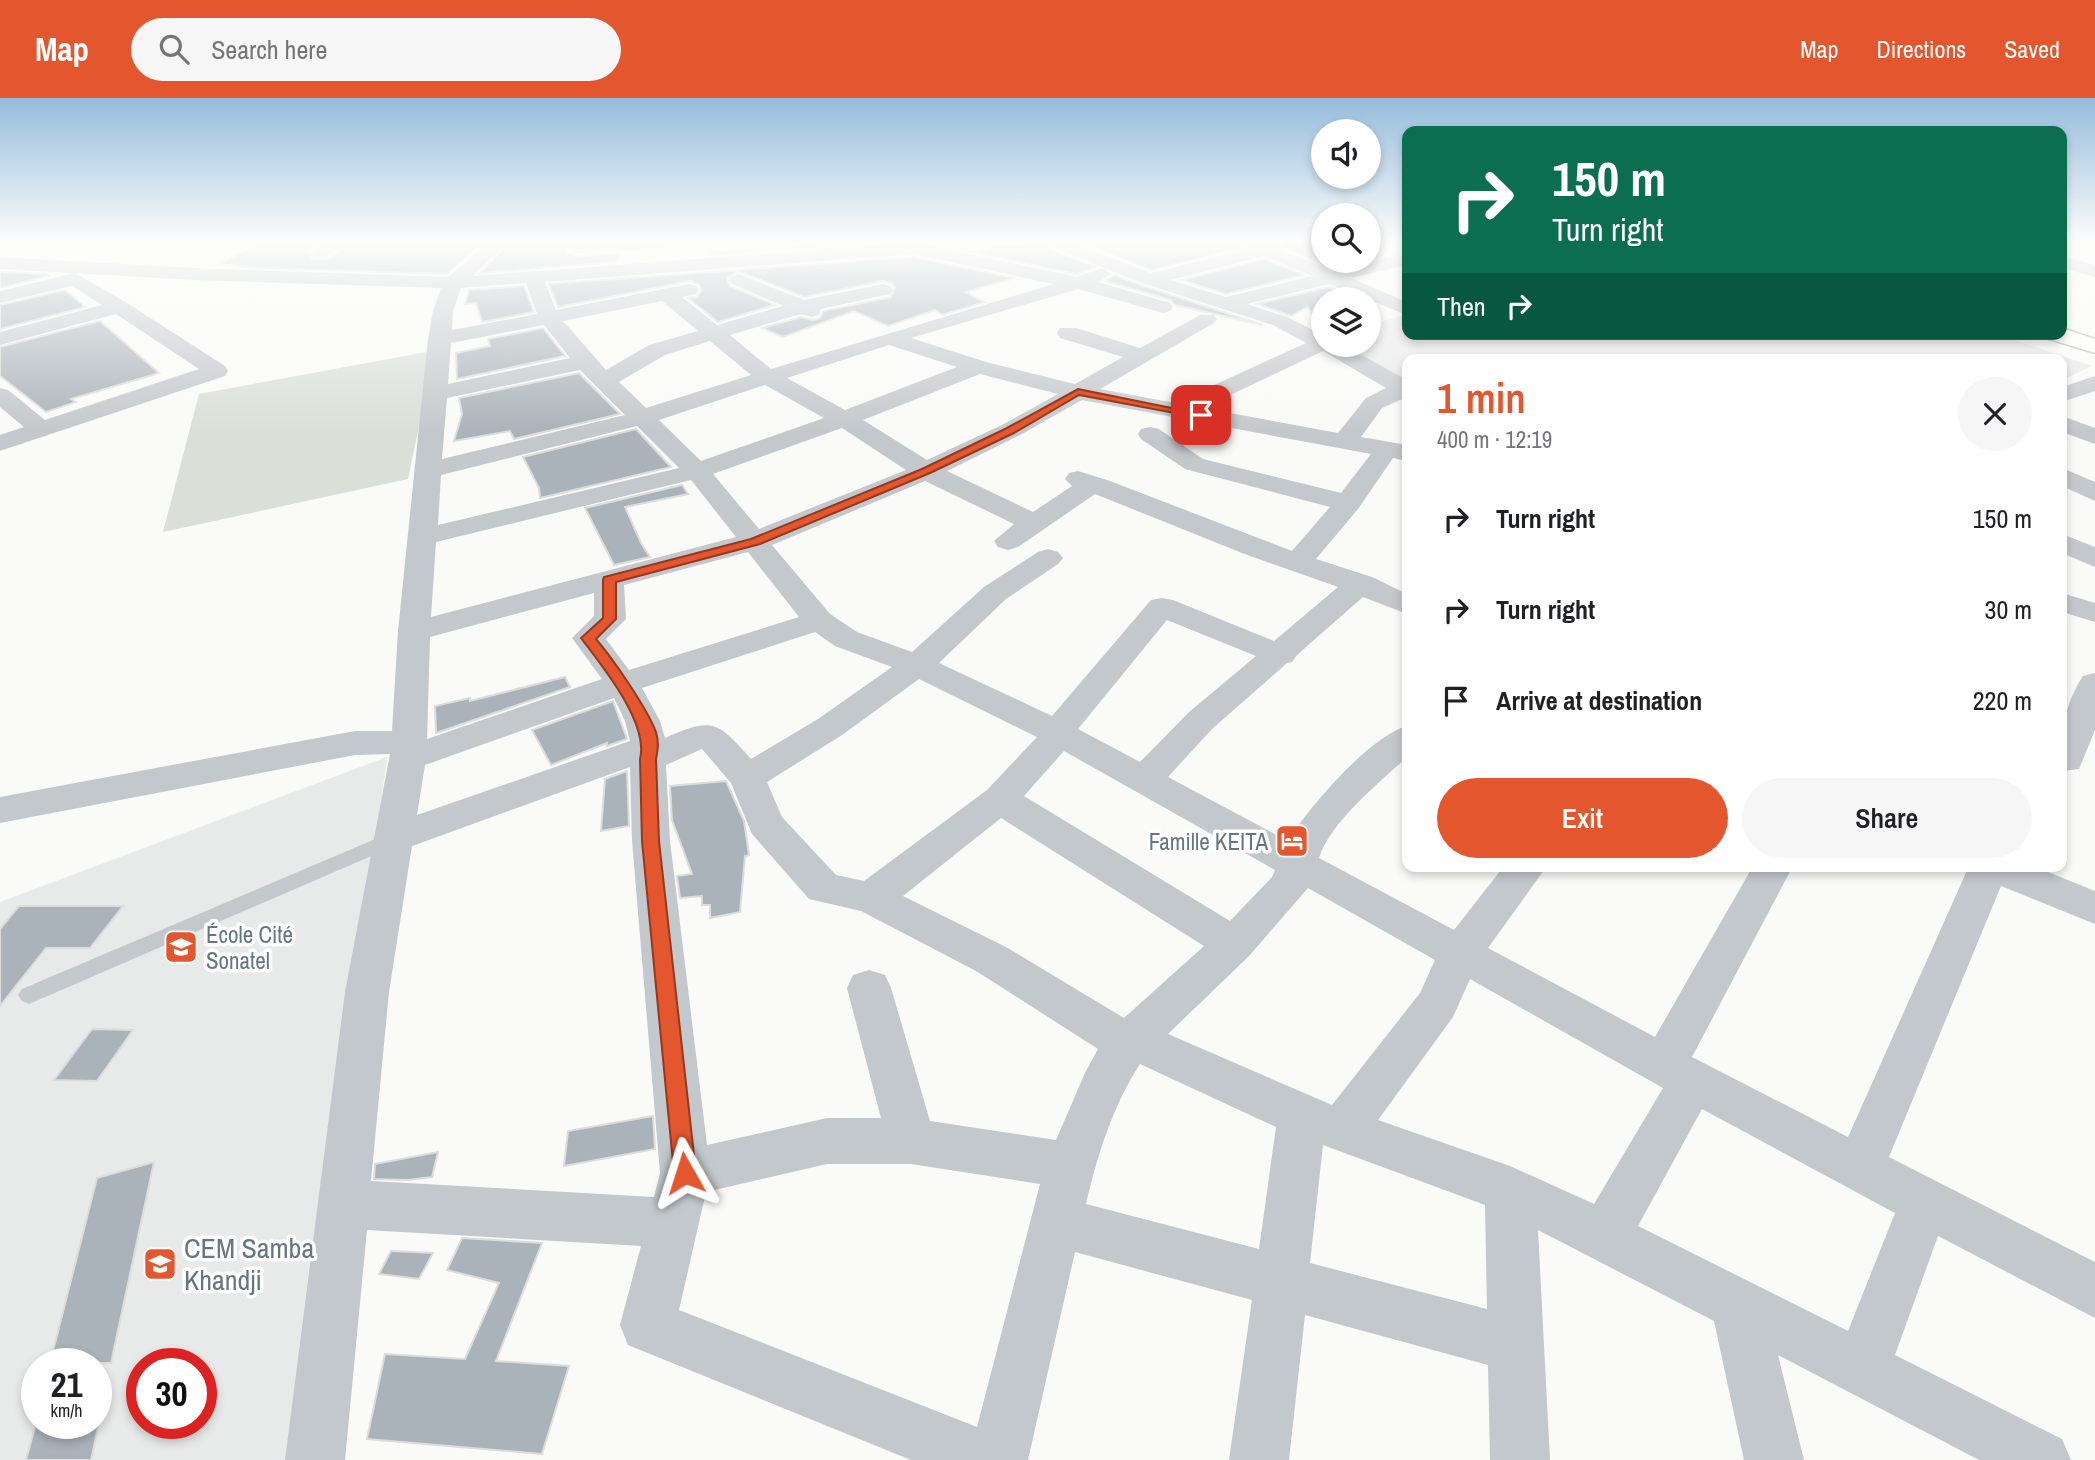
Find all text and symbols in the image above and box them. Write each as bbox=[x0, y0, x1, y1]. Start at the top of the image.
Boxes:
search box bbox=[131, 18, 621, 81]
text: Map bbox=[35, 27, 89, 71]
icon: search bbox=[155, 30, 193, 68]
text: Search here bbox=[211, 32, 327, 67]
text: Map bbox=[1800, 33, 1838, 65]
text: Directions bbox=[1876, 33, 1966, 65]
text: Saved bbox=[2004, 33, 2060, 65]
map controls bbox=[1311, 119, 1381, 357]
button: sound bbox=[1311, 119, 1381, 189]
text: 150 m bbox=[1552, 145, 1666, 211]
icon: right bbox=[1437, 154, 1528, 245]
button: search bbox=[1311, 203, 1381, 273]
text: Turn right bbox=[1552, 208, 1664, 251]
button: layers bbox=[1311, 287, 1381, 357]
icon: right bbox=[1500, 287, 1538, 325]
text: Then bbox=[1437, 289, 1486, 324]
text: 1 min bbox=[1437, 370, 1526, 426]
button: close bbox=[1958, 377, 2032, 451]
pin bbox=[1171, 385, 1231, 445]
icon: arrive bbox=[1182, 396, 1220, 434]
text: 400 m · 12:19 bbox=[1437, 424, 1552, 455]
icon: right bbox=[1437, 500, 1475, 538]
text: Turn right bbox=[1496, 501, 1595, 536]
text: 150 m bbox=[1973, 501, 2032, 536]
icon: right bbox=[1437, 591, 1475, 629]
text: Turn right bbox=[1496, 592, 1595, 627]
text: 30 m bbox=[1985, 592, 2032, 627]
icon: arrive bbox=[1437, 682, 1475, 720]
text: Arrive at destination bbox=[1496, 683, 1702, 718]
text: 220 m bbox=[1973, 683, 2032, 718]
button: Exit bbox=[1437, 778, 1728, 858]
button: Share bbox=[1742, 778, 2032, 858]
hotel icon: Famille KEITA bbox=[1273, 822, 1311, 860]
place label: Famille KEITA bbox=[1149, 826, 1268, 857]
place label: École Cité Sonatel bbox=[206, 919, 293, 976]
school or university icon: École Cité Sonatel bbox=[162, 928, 200, 966]
position arrow bbox=[648, 1136, 722, 1210]
place label: CEM Samba Khandji bbox=[184, 1229, 314, 1299]
school or university icon: CEM Samba Khandji bbox=[141, 1245, 179, 1283]
speed limit sign: 30 bbox=[126, 1348, 217, 1439]
text: 21 bbox=[51, 1361, 82, 1408]
text: km/h bbox=[51, 1398, 83, 1423]

